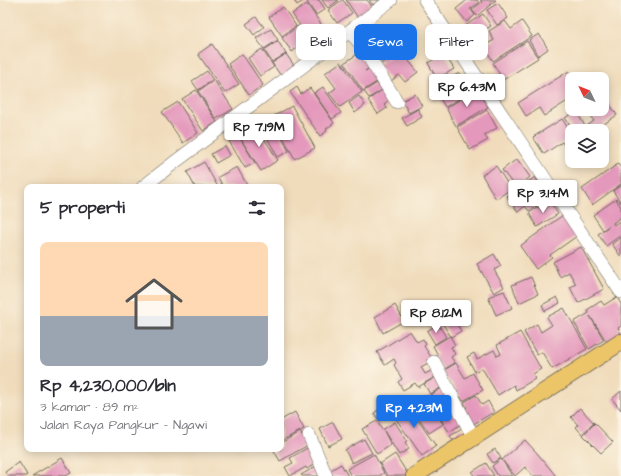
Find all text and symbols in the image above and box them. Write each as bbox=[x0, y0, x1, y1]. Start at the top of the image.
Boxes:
chip: Beli bbox=[296, 24, 346, 60]
chip: Sewa bbox=[354, 24, 417, 60]
chip: Filter bbox=[425, 24, 488, 60]
north arrow bbox=[565, 72, 609, 116]
map controls bbox=[565, 72, 609, 168]
pin: Rp 6.43M bbox=[426, 74, 508, 108]
text: Rp 6.43M bbox=[438, 78, 496, 96]
pin: Rp 7.19M bbox=[218, 114, 300, 148]
text: Rp 7.19M bbox=[233, 118, 285, 136]
button: layers bbox=[565, 124, 609, 168]
pin: Rp 3.14M bbox=[502, 180, 584, 214]
text: Rp 3.14M bbox=[517, 184, 569, 202]
text: 5 properti bbox=[40, 196, 125, 220]
icon: filters bbox=[246, 197, 268, 219]
icon: home bbox=[118, 268, 190, 340]
pin: Rp 8.12M bbox=[395, 300, 477, 334]
text: Rp 8.12M bbox=[410, 304, 462, 322]
text: Rp 4,230,000/bln bbox=[40, 374, 176, 398]
pin: Rp 4.23M bbox=[373, 395, 455, 429]
text: 3 kamar · 89 m² bbox=[40, 398, 139, 416]
text: Rp 4.23M bbox=[385, 399, 443, 417]
text: Jalan Raya Pangkur - Ngawi bbox=[40, 416, 207, 434]

